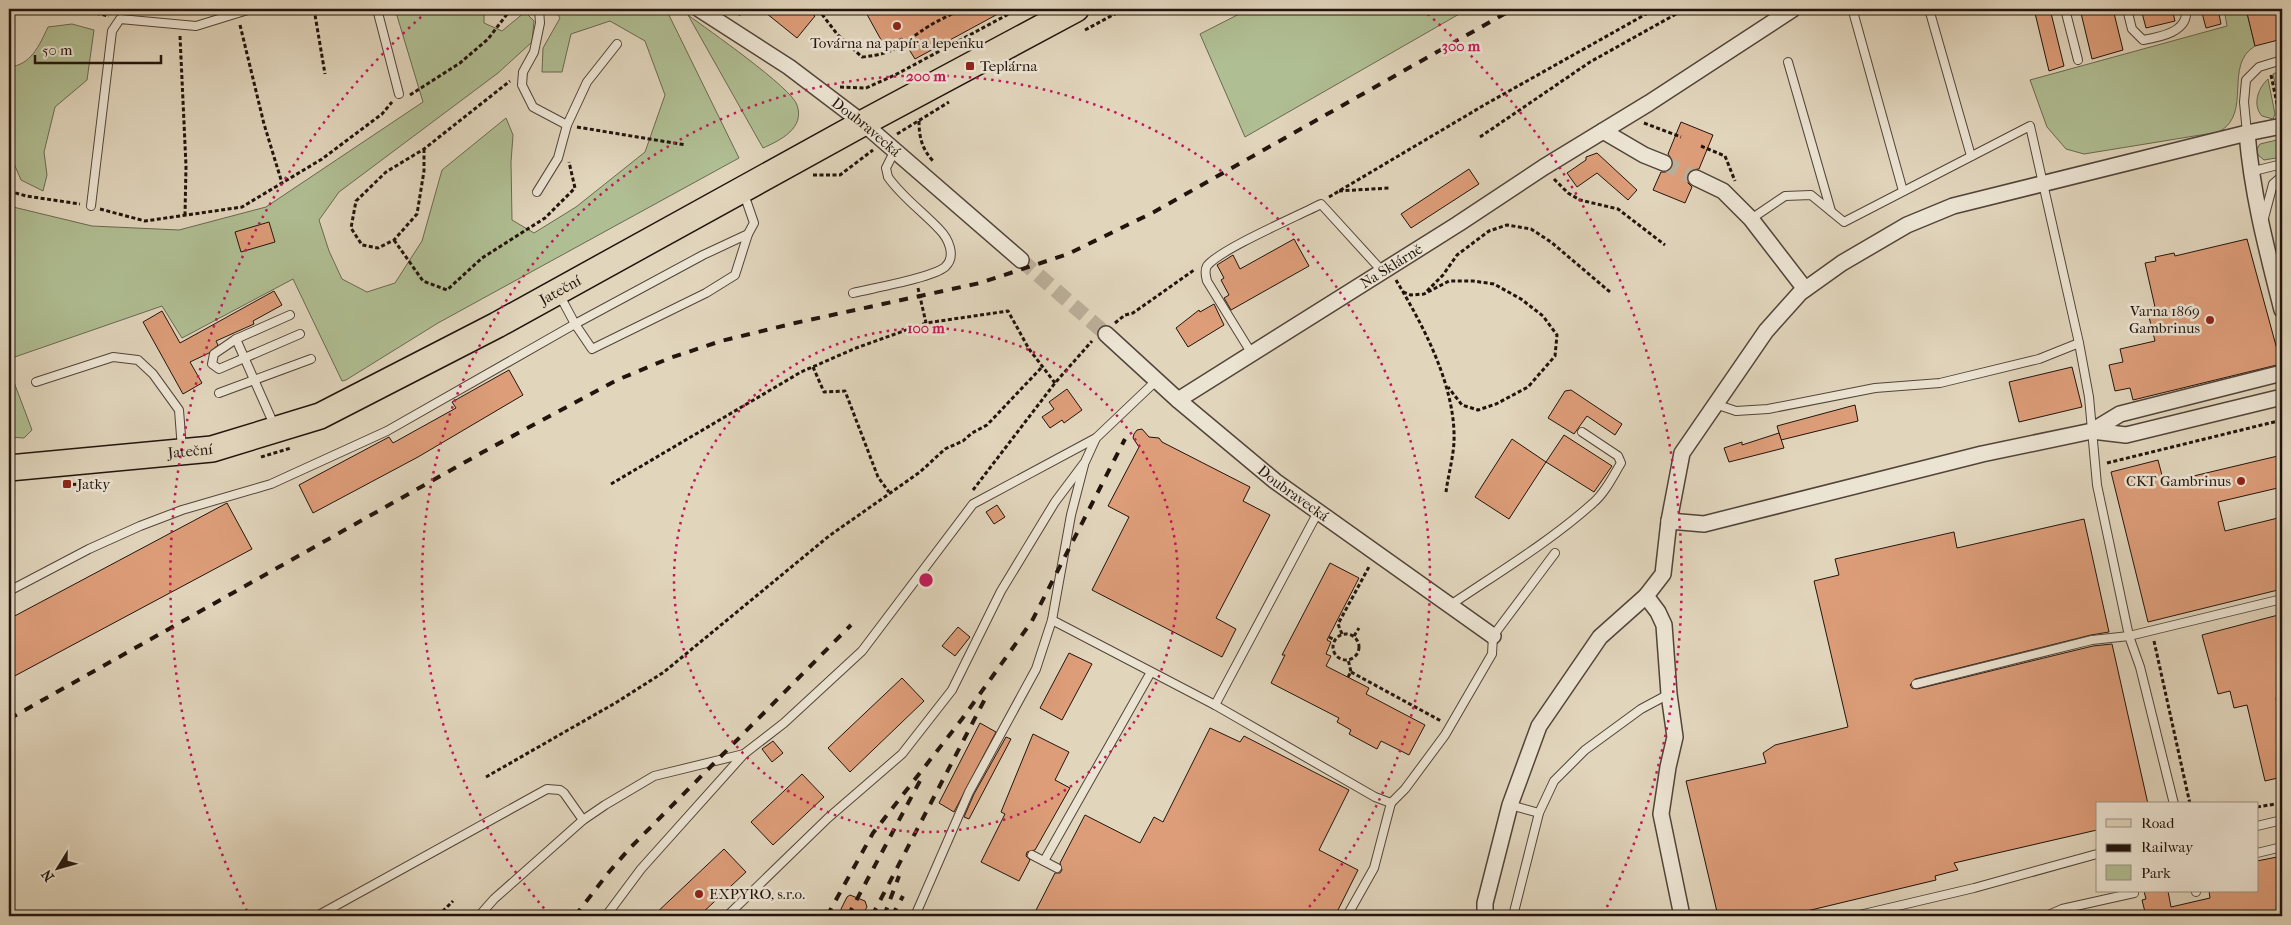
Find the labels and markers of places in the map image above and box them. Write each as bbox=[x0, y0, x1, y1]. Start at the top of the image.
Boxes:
marker: Továrna na papír a lepenku bbox=[891, 20, 903, 32]
place label: Továrna na papír a lepenku bbox=[810, 34, 984, 52]
place label: Teplárna bbox=[980, 57, 1038, 75]
marker: Teplárna bbox=[964, 60, 976, 72]
place label: Varna 1869 Gambrinus bbox=[2129, 302, 2200, 337]
marker: Varna 1869 Gambrinus bbox=[2204, 314, 2216, 326]
place label: CKT Gambrinus bbox=[2126, 472, 2231, 490]
place label: Jatky bbox=[76, 475, 111, 493]
marker: CKT Gambrinus bbox=[2235, 475, 2247, 487]
marker: Jatky bbox=[61, 478, 73, 490]
centre of rings bbox=[917, 571, 935, 589]
place label: EXPYRO, s.r.o. bbox=[709, 885, 805, 903]
marker: EXPYRO, s.r.o. bbox=[693, 888, 705, 900]

